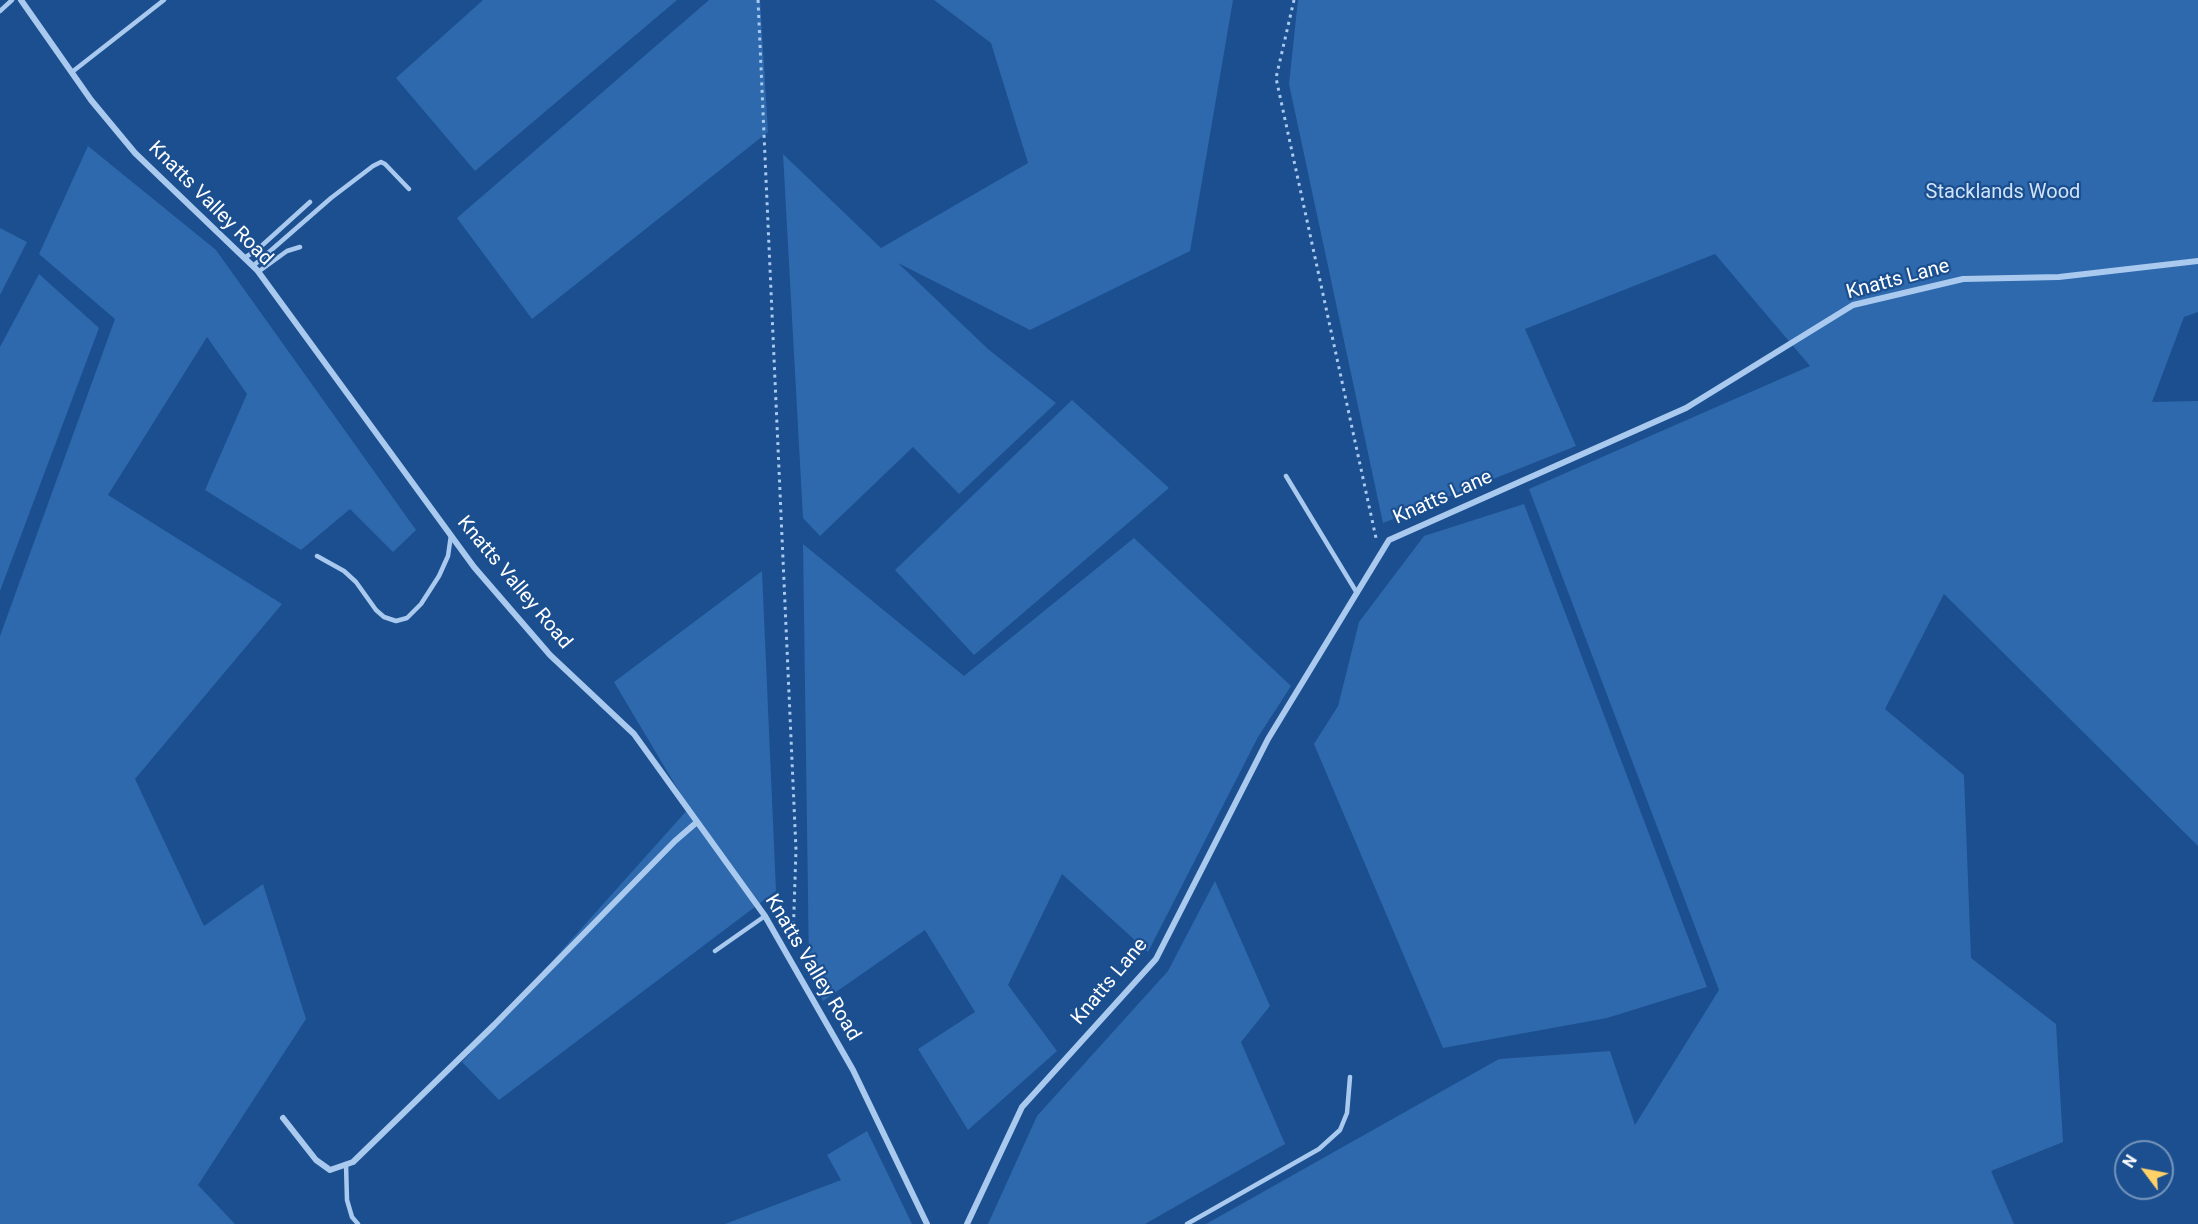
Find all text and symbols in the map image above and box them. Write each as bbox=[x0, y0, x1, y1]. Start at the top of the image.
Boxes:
street label: Knatts Valley Road bbox=[143, 137, 277, 271]
park label: Stacklands Wood bbox=[1926, 181, 2080, 205]
street label: Knatts Lane bbox=[1844, 255, 1952, 305]
street label: Knatts Lane bbox=[1390, 465, 1496, 531]
street label: Knatts Valley Road bbox=[451, 512, 577, 654]
street label: Knatts Valley Road bbox=[759, 891, 865, 1045]
street label: Knatts Lane bbox=[1067, 934, 1153, 1030]
north arrow bbox=[2114, 1140, 2174, 1200]
text: N bbox=[2119, 1151, 2141, 1171]

